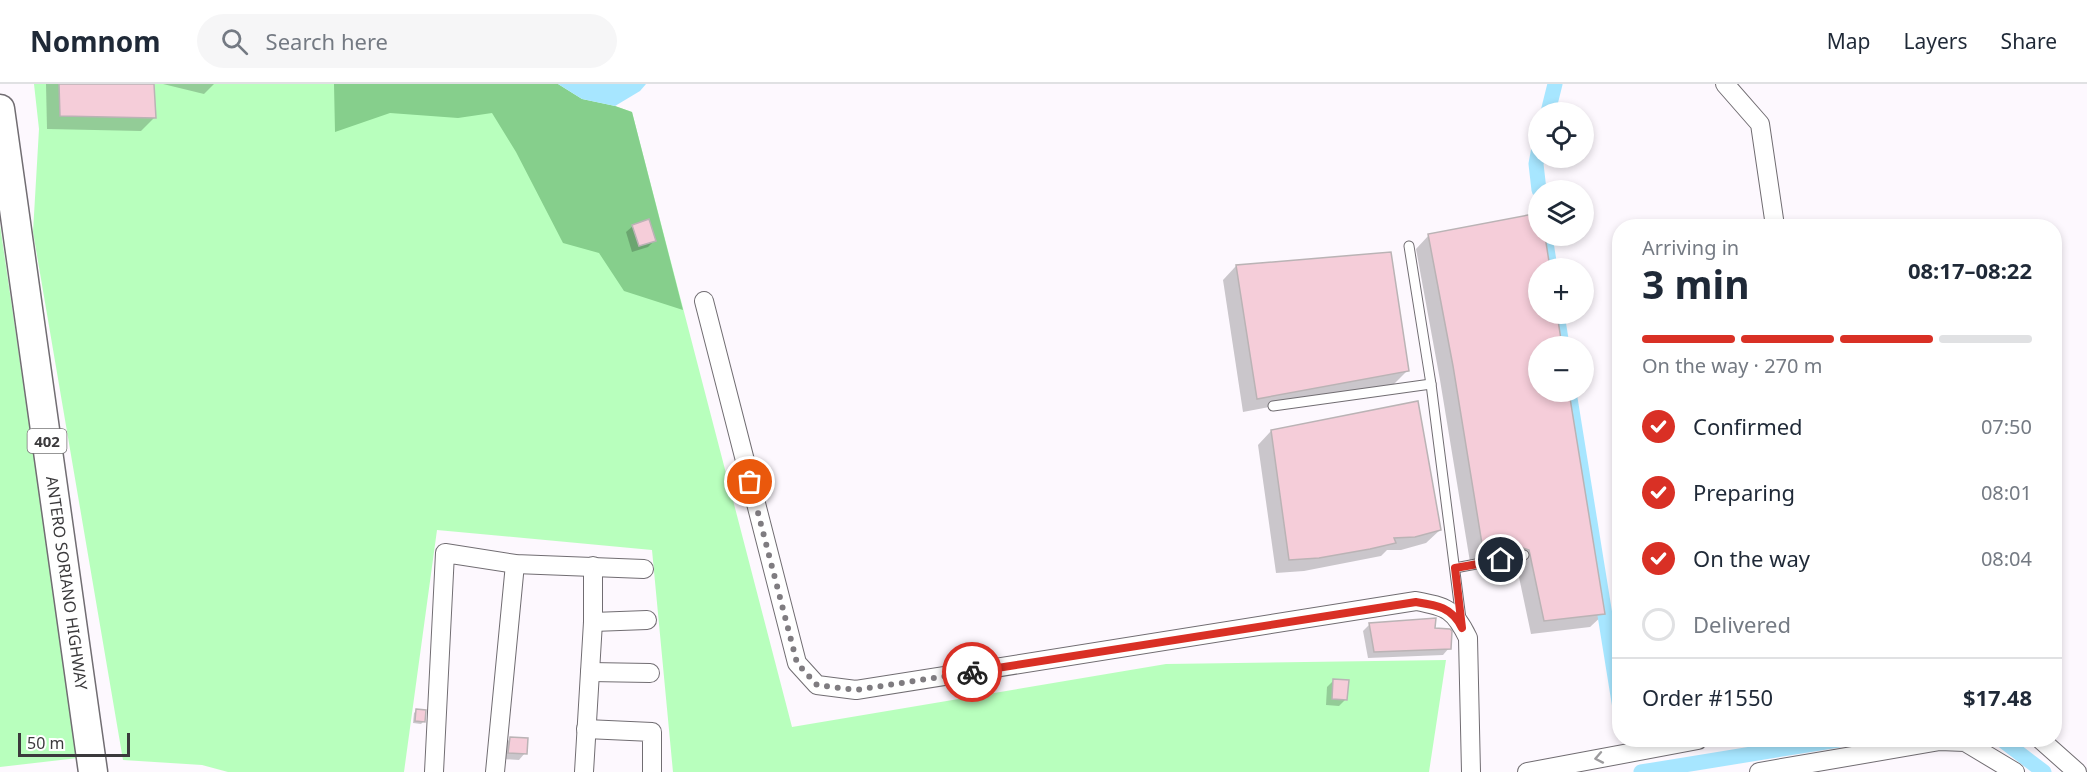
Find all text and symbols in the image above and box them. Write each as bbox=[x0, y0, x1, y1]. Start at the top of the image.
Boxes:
search box bbox=[197, 14, 617, 68]
text: Nomnom bbox=[30, 22, 161, 60]
icon: search bbox=[218, 25, 251, 58]
text: Search here bbox=[266, 26, 388, 56]
text: Map bbox=[1827, 27, 1871, 55]
text: Layers bbox=[1904, 27, 1968, 55]
text: Share bbox=[2001, 27, 2057, 55]
map controls bbox=[1528, 102, 1594, 402]
button: locate bbox=[1528, 102, 1594, 168]
button: layers bbox=[1528, 180, 1594, 246]
text: Arriving in bbox=[1642, 234, 1739, 261]
text: 08:17–08:22 bbox=[1908, 255, 2032, 285]
text: 3 min bbox=[1642, 257, 1749, 310]
button: + bbox=[1528, 258, 1594, 324]
button: − bbox=[1528, 336, 1594, 402]
text: On the way · 270 m bbox=[1642, 352, 1822, 379]
icon: check bbox=[1642, 410, 1675, 443]
text: Confirmed bbox=[1693, 411, 1803, 441]
text: 07:50 bbox=[1981, 413, 2032, 440]
road number: 402 bbox=[28, 429, 66, 453]
pin bbox=[724, 456, 775, 507]
icon: bag bbox=[733, 465, 766, 498]
street label: ANTERO SORIANO HIGHWAY bbox=[41, 475, 93, 692]
icon: check bbox=[1642, 476, 1675, 509]
text: Preparing bbox=[1693, 477, 1795, 507]
text: 08:01 bbox=[1981, 479, 2032, 506]
pin bbox=[1475, 534, 1526, 585]
icon: check bbox=[1642, 542, 1675, 575]
icon: home bbox=[1484, 543, 1517, 576]
text: On the way bbox=[1693, 543, 1810, 573]
text: 08:04 bbox=[1981, 545, 2032, 572]
text: Delivered bbox=[1693, 609, 1791, 639]
courier bbox=[942, 642, 1002, 702]
icon: bike bbox=[956, 656, 989, 689]
text: Order #1550 bbox=[1642, 682, 1773, 712]
text: $17.48 bbox=[1963, 682, 2032, 712]
scale bar bbox=[18, 730, 130, 758]
text: 50 m bbox=[27, 732, 64, 754]
one-way arrow bbox=[1595, 751, 1605, 764]

